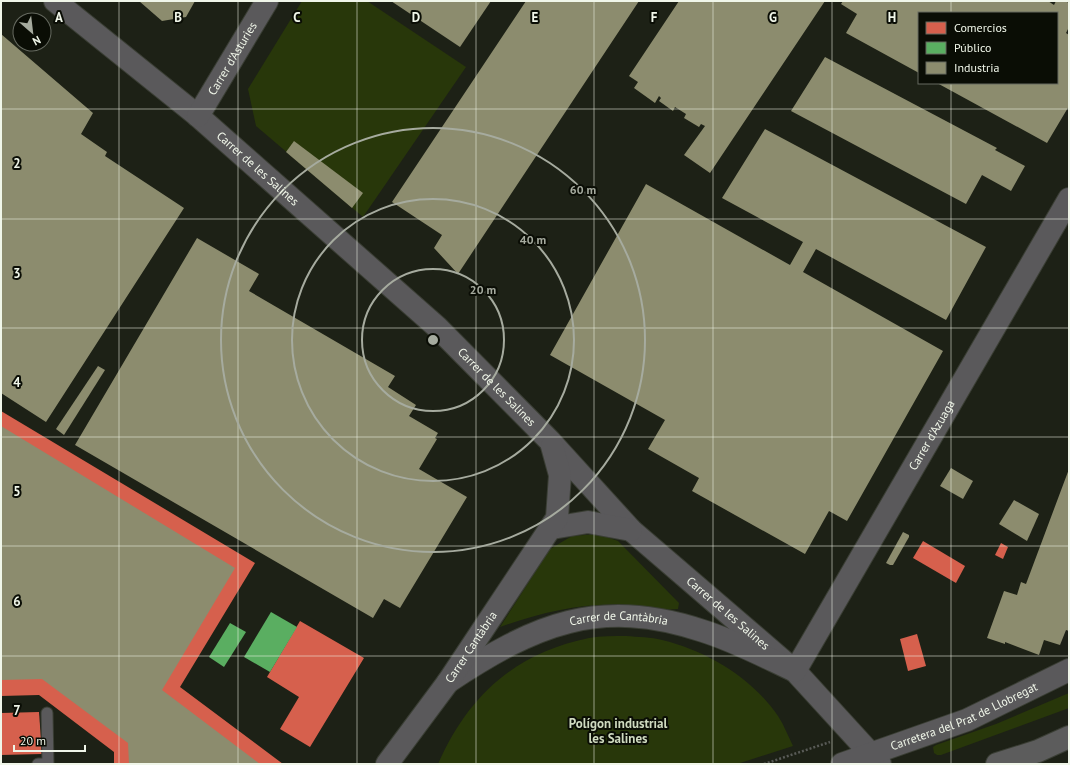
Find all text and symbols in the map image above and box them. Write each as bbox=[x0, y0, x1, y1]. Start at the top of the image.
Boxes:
text: A bbox=[55, 9, 63, 26]
text: B bbox=[174, 9, 182, 26]
text: C bbox=[293, 9, 301, 26]
text: D bbox=[412, 9, 420, 26]
text: E bbox=[532, 9, 539, 26]
text: F bbox=[651, 9, 658, 26]
text: G bbox=[769, 9, 777, 26]
text: H bbox=[888, 9, 896, 26]
north arrow bbox=[12, 12, 52, 52]
legend bbox=[918, 12, 1058, 84]
street label: Carrer d'Asturies bbox=[204, 19, 260, 98]
text: Comercios bbox=[954, 20, 1007, 35]
text: N bbox=[30, 33, 43, 49]
text: Público bbox=[954, 40, 992, 55]
text: Industria bbox=[954, 60, 999, 75]
street label: Carrer de les Salines bbox=[214, 128, 302, 209]
text: 2 bbox=[13, 155, 21, 172]
text: 60 m bbox=[570, 182, 596, 197]
text: 40 m bbox=[520, 232, 546, 247]
text: 3 bbox=[13, 265, 21, 282]
text: 20 m bbox=[470, 282, 496, 297]
centre of rings bbox=[426, 333, 440, 347]
street label: Carrer de les Salines bbox=[455, 344, 539, 429]
text: 4 bbox=[13, 374, 21, 391]
street label: Carrer d'Azuaga bbox=[905, 397, 958, 473]
text: 5 bbox=[13, 483, 21, 500]
street label: Carrer de les Salines bbox=[684, 573, 773, 653]
text: 6 bbox=[13, 593, 21, 610]
street label: Carrer Cantàbria bbox=[441, 608, 500, 686]
street label: Carrer de Cantàbria bbox=[568, 608, 669, 629]
street label: Carretera del Prat de Llobregat bbox=[888, 679, 1040, 753]
text: 7 bbox=[13, 702, 21, 719]
district label: Polígon industrial les Salines bbox=[569, 715, 667, 747]
scale bar bbox=[14, 727, 85, 753]
text: 20 m bbox=[20, 733, 46, 748]

